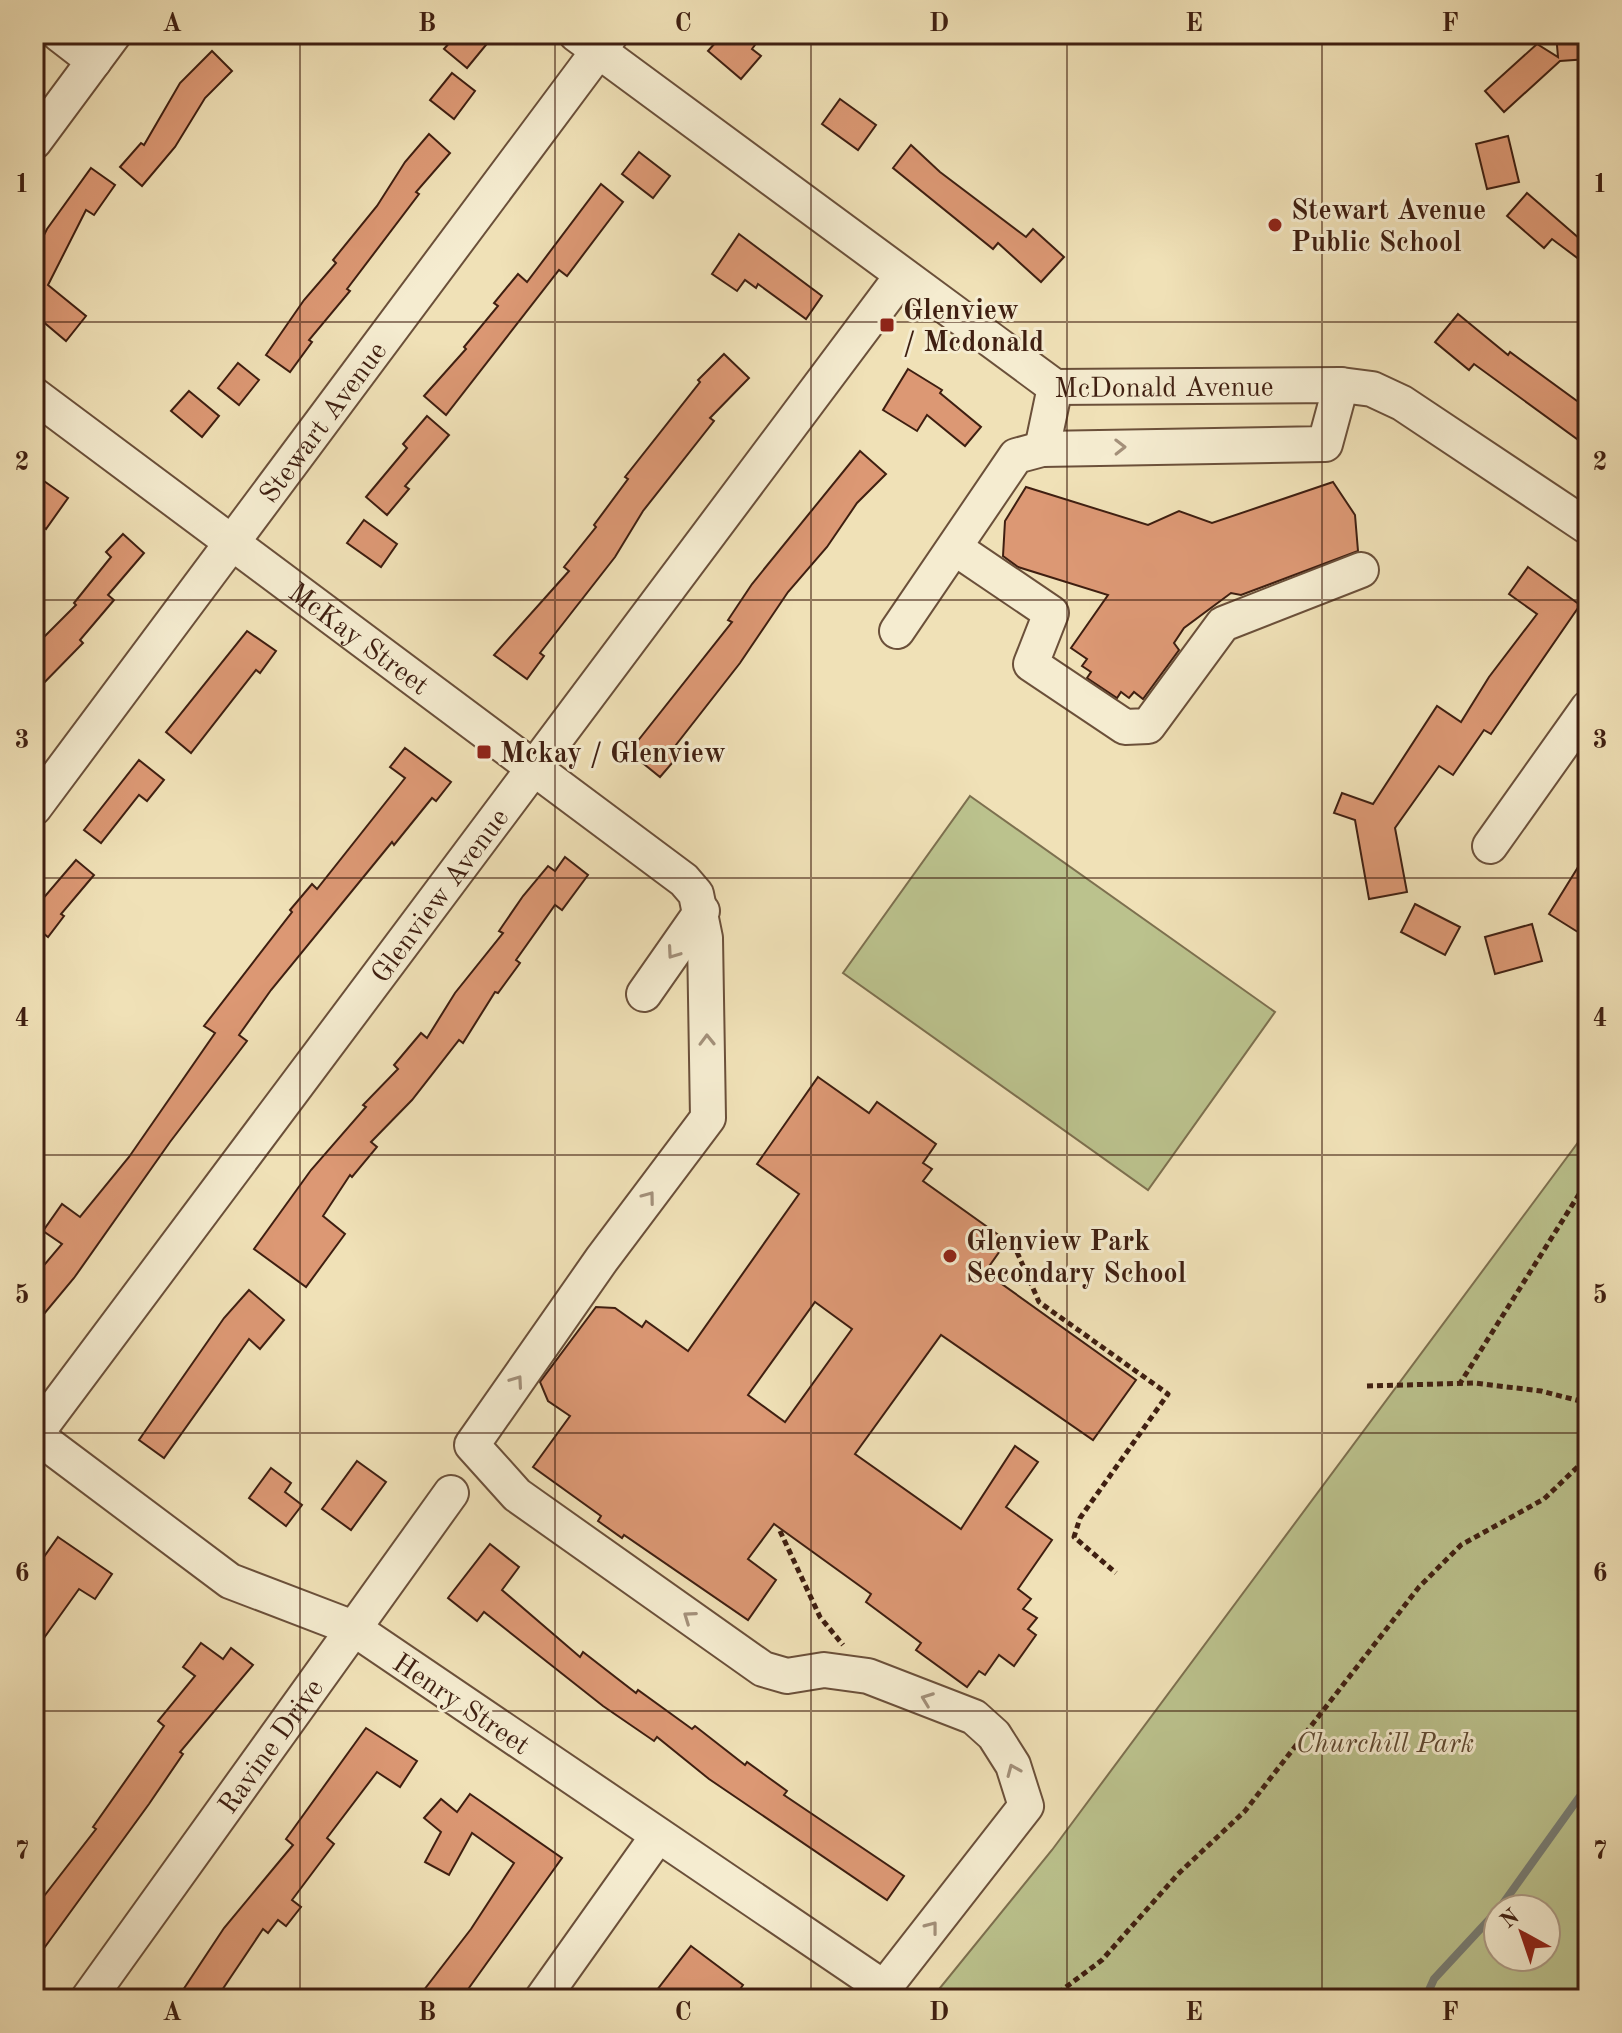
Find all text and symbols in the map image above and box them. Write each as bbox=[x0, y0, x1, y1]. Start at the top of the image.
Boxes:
text: A bbox=[162, 11, 182, 37]
text: B bbox=[418, 11, 436, 37]
text: C bbox=[674, 11, 692, 37]
text: D bbox=[929, 11, 949, 37]
text: E bbox=[1185, 11, 1203, 37]
text: F bbox=[1441, 11, 1459, 37]
text: 1 bbox=[14, 172, 30, 198]
text: 1 bbox=[1592, 172, 1608, 198]
place label: Stewart Avenue Public School bbox=[1291, 198, 1486, 258]
marker: Stewart Avenue Public School bbox=[1266, 216, 1284, 234]
place label: Glenview / Mcdonald bbox=[903, 298, 1044, 358]
marker: Glenview / Mcdonald bbox=[878, 316, 896, 334]
street label: Stewart Avenue bbox=[256, 338, 393, 509]
street label: McDonald Avenue bbox=[1054, 374, 1274, 404]
one-way arrow bbox=[1114, 439, 1127, 456]
text: 2 bbox=[14, 450, 30, 476]
text: 2 bbox=[1592, 450, 1608, 476]
street label: McKay Street bbox=[282, 579, 433, 701]
text: 3 bbox=[14, 728, 30, 754]
text: 3 bbox=[1592, 728, 1608, 754]
place label: Mckay / Glenview bbox=[500, 741, 726, 769]
marker: Mckay / Glenview bbox=[475, 743, 493, 761]
street label: Glenview Avenue bbox=[367, 804, 515, 989]
one-way arrow bbox=[668, 944, 683, 958]
text: 4 bbox=[14, 1006, 30, 1032]
text: 4 bbox=[1592, 1006, 1608, 1032]
one-way arrow bbox=[698, 1033, 716, 1046]
one-way arrow bbox=[639, 1191, 653, 1206]
place label: Glenview Park Secondary School bbox=[966, 1229, 1187, 1289]
marker: Glenview Park Secondary School bbox=[941, 1247, 959, 1265]
text: 5 bbox=[14, 1283, 30, 1309]
text: 5 bbox=[1592, 1283, 1608, 1309]
one-way arrow bbox=[507, 1376, 522, 1390]
text: 6 bbox=[14, 1561, 30, 1587]
text: 6 bbox=[1592, 1561, 1608, 1587]
one-way arrow bbox=[684, 1612, 698, 1627]
street label: Henry Street bbox=[387, 1650, 534, 1761]
street label: Ravine Drive bbox=[215, 1675, 330, 1820]
one-way arrow bbox=[921, 1692, 935, 1709]
park label: Churchill Park bbox=[1296, 1731, 1474, 1759]
one-way arrow bbox=[1006, 1763, 1023, 1777]
text: 7 bbox=[14, 1839, 30, 1865]
text: 7 bbox=[1592, 1839, 1608, 1865]
north arrow bbox=[1482, 1893, 1562, 1973]
text: N bbox=[1497, 1905, 1524, 1933]
one-way arrow bbox=[922, 1921, 936, 1936]
text: A bbox=[162, 2000, 182, 2026]
text: B bbox=[418, 2000, 436, 2026]
text: C bbox=[674, 2000, 692, 2026]
text: D bbox=[929, 2000, 949, 2026]
text: E bbox=[1185, 2000, 1203, 2026]
text: F bbox=[1441, 2000, 1459, 2026]

